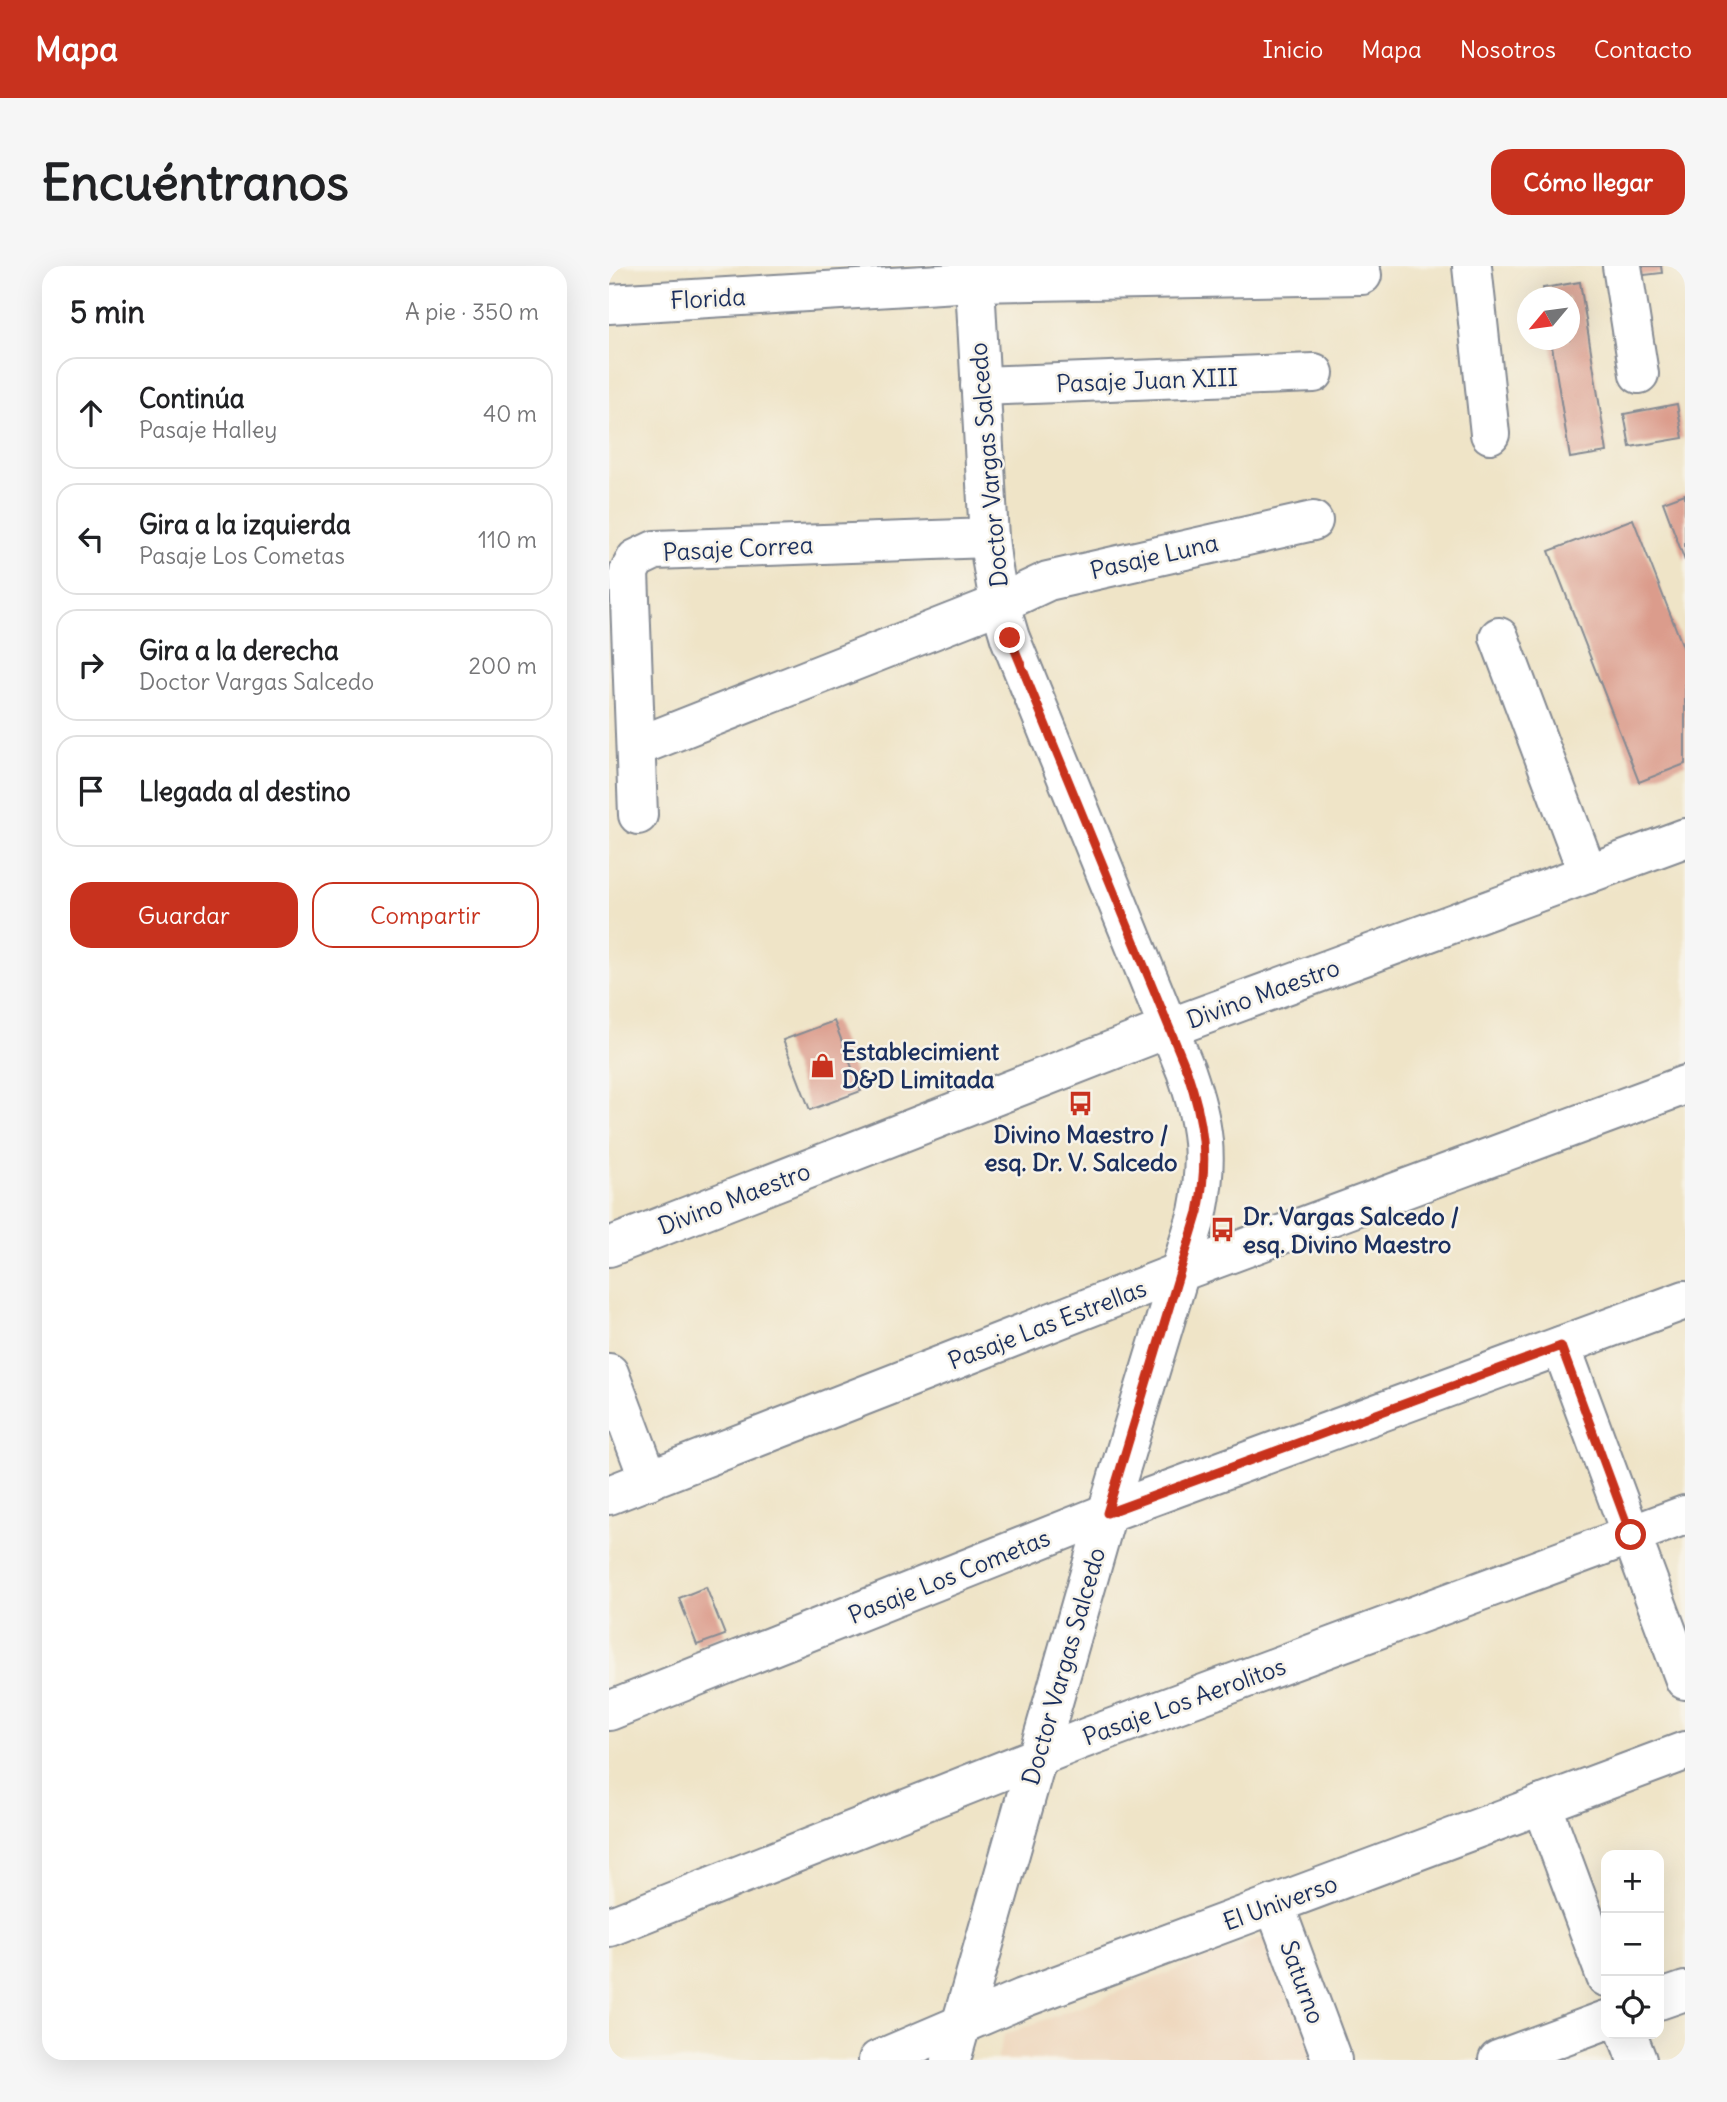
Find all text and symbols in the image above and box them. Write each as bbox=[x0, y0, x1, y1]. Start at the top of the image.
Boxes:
text: Mapa bbox=[35, 28, 118, 70]
text: Inicio bbox=[1263, 34, 1323, 64]
text: Mapa bbox=[1361, 34, 1422, 64]
text: Nosotros bbox=[1460, 34, 1556, 64]
text: Contacto bbox=[1594, 34, 1692, 64]
button: Cómo llegar bbox=[1491, 149, 1685, 215]
text: Encuéntranos bbox=[42, 152, 349, 213]
street label: Florida bbox=[670, 281, 746, 315]
north arrow bbox=[1517, 287, 1580, 350]
text: 5 min bbox=[70, 293, 145, 331]
text: A pie · 350 m bbox=[405, 297, 539, 326]
street label: Doctor Vargas Salcedo bbox=[962, 341, 1014, 589]
street label: Pasaje Juan XIII bbox=[1056, 362, 1238, 398]
text: Continúa bbox=[139, 382, 245, 415]
icon: ahead bbox=[72, 394, 110, 432]
text: 40 m bbox=[483, 399, 537, 428]
text: Pasaje Halley bbox=[139, 415, 277, 444]
text: Gira a la izquierda bbox=[139, 508, 351, 541]
icon: left bbox=[72, 520, 110, 558]
text: 110 m bbox=[478, 525, 537, 554]
street label: Pasaje Luna bbox=[1087, 527, 1221, 585]
street label: Pasaje Correa bbox=[662, 529, 814, 567]
text: Pasaje Los Cometas bbox=[139, 541, 345, 570]
route end bbox=[994, 622, 1025, 653]
text: Gira a la derecha bbox=[139, 634, 339, 667]
icon: right bbox=[72, 646, 110, 684]
text: 200 m bbox=[468, 651, 537, 680]
text: Doctor Vargas Salcedo bbox=[139, 667, 374, 696]
icon: arrive bbox=[72, 772, 110, 810]
text: Llegada al destino bbox=[139, 775, 351, 808]
button: Guardar bbox=[70, 882, 298, 948]
button: Compartir bbox=[312, 882, 539, 948]
street label: Divino Maestro bbox=[1183, 951, 1343, 1035]
place label: Establecimient D&D Limitada bbox=[842, 1036, 1000, 1094]
shop icon: Establecimient D&D Limitada bbox=[808, 1051, 836, 1079]
bus stop icon: Divino Maestro / esq. Dr. V. Salcedo bbox=[1067, 1089, 1095, 1117]
place label: Divino Maestro / esq. Dr. V. Salcedo bbox=[984, 1119, 1178, 1177]
street label: Divino Maestro bbox=[654, 1155, 814, 1241]
place label: Dr. Vargas Salcedo / esq. Divino Maestro bbox=[1243, 1201, 1459, 1259]
bus stop icon: Dr. Vargas Salcedo / esq. Divino Maestro bbox=[1209, 1216, 1237, 1244]
street label: Pasaje Las Estrellas bbox=[944, 1272, 1150, 1376]
route start bbox=[1615, 1519, 1646, 1550]
street label: Pasaje Los Cometas bbox=[844, 1522, 1054, 1630]
street label: Doctor Vargas Salcedo bbox=[1015, 1544, 1111, 1788]
street label: Pasaje Los Aerolitos bbox=[1078, 1650, 1290, 1752]
map controls bbox=[1601, 1850, 1664, 2039]
button: + bbox=[1601, 1850, 1664, 1913]
street label: El Universo bbox=[1219, 1867, 1341, 1937]
button: − bbox=[1601, 1913, 1664, 1976]
street label: Saturno bbox=[1274, 1936, 1332, 2028]
button: locate bbox=[1601, 1976, 1664, 2039]

